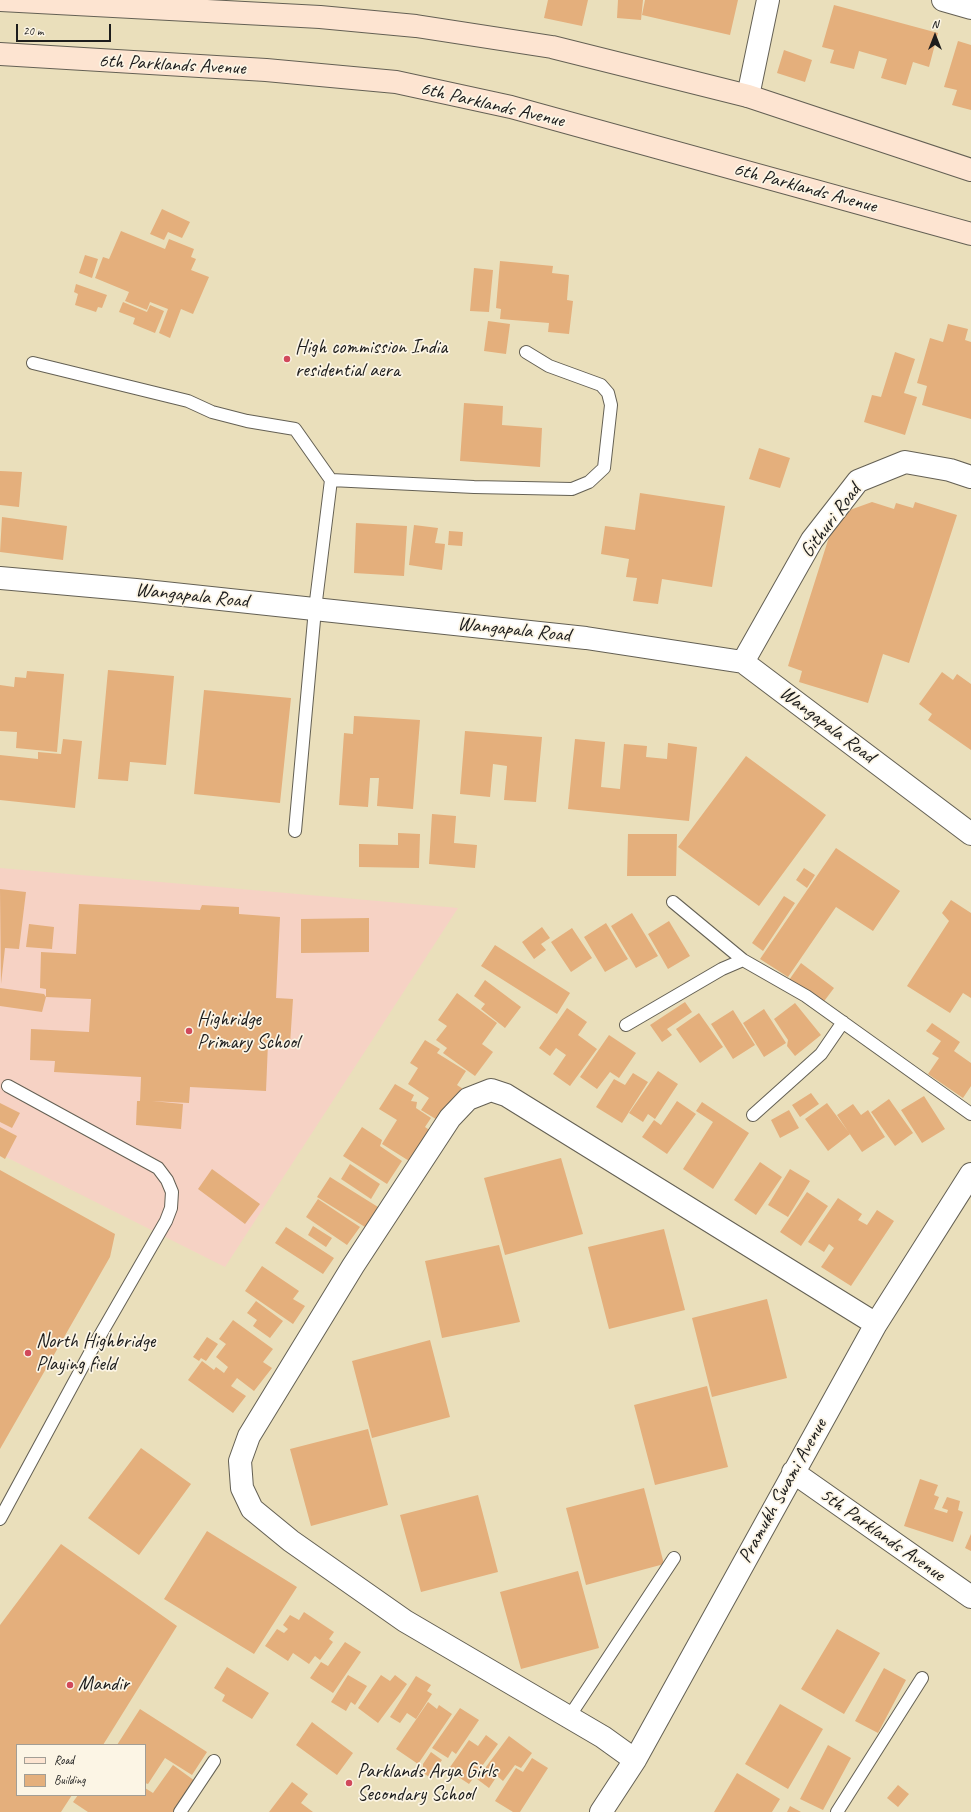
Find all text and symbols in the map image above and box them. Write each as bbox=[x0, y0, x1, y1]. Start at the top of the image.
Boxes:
scale bar bbox=[18, 16, 113, 42]
north arrow bbox=[915, 16, 955, 56]
text: N bbox=[932, 17, 938, 31]
text: 20 m bbox=[23, 23, 43, 39]
street label: 6th Parklands Avenue bbox=[98, 49, 246, 81]
street label: 6th Parklands Avenue bbox=[418, 77, 566, 133]
street label: 6th Parklands Avenue bbox=[731, 157, 879, 219]
place label: High commission India residential aera bbox=[295, 336, 447, 383]
marker: High commission India residential aera bbox=[282, 354, 292, 364]
street label: Githuri Road bbox=[796, 479, 866, 563]
street label: Wangapala Road bbox=[134, 578, 250, 614]
street label: Wangapala Road bbox=[456, 612, 572, 648]
street label: Wangapala Road bbox=[774, 681, 880, 769]
place label: Highridge Primary School bbox=[197, 1008, 299, 1055]
marker: Highridge Primary School bbox=[184, 1026, 194, 1036]
place label: North Highbridge Playing field bbox=[36, 1330, 155, 1377]
marker: North Highbridge Playing field bbox=[23, 1348, 33, 1358]
street label: Pramukh Swami Avenue bbox=[733, 1415, 833, 1567]
street label: 5th Parklands Avenue bbox=[815, 1483, 949, 1587]
place label: Mandir bbox=[78, 1673, 129, 1697]
marker: Mandir bbox=[65, 1680, 75, 1690]
legend bbox=[16, 1744, 146, 1796]
text: Road bbox=[54, 1752, 74, 1768]
place label: Parklands Arya Girls Secondary School bbox=[357, 1760, 497, 1807]
text: Building bbox=[54, 1772, 86, 1788]
marker: Parklands Arya Girls Secondary School bbox=[344, 1778, 354, 1788]

